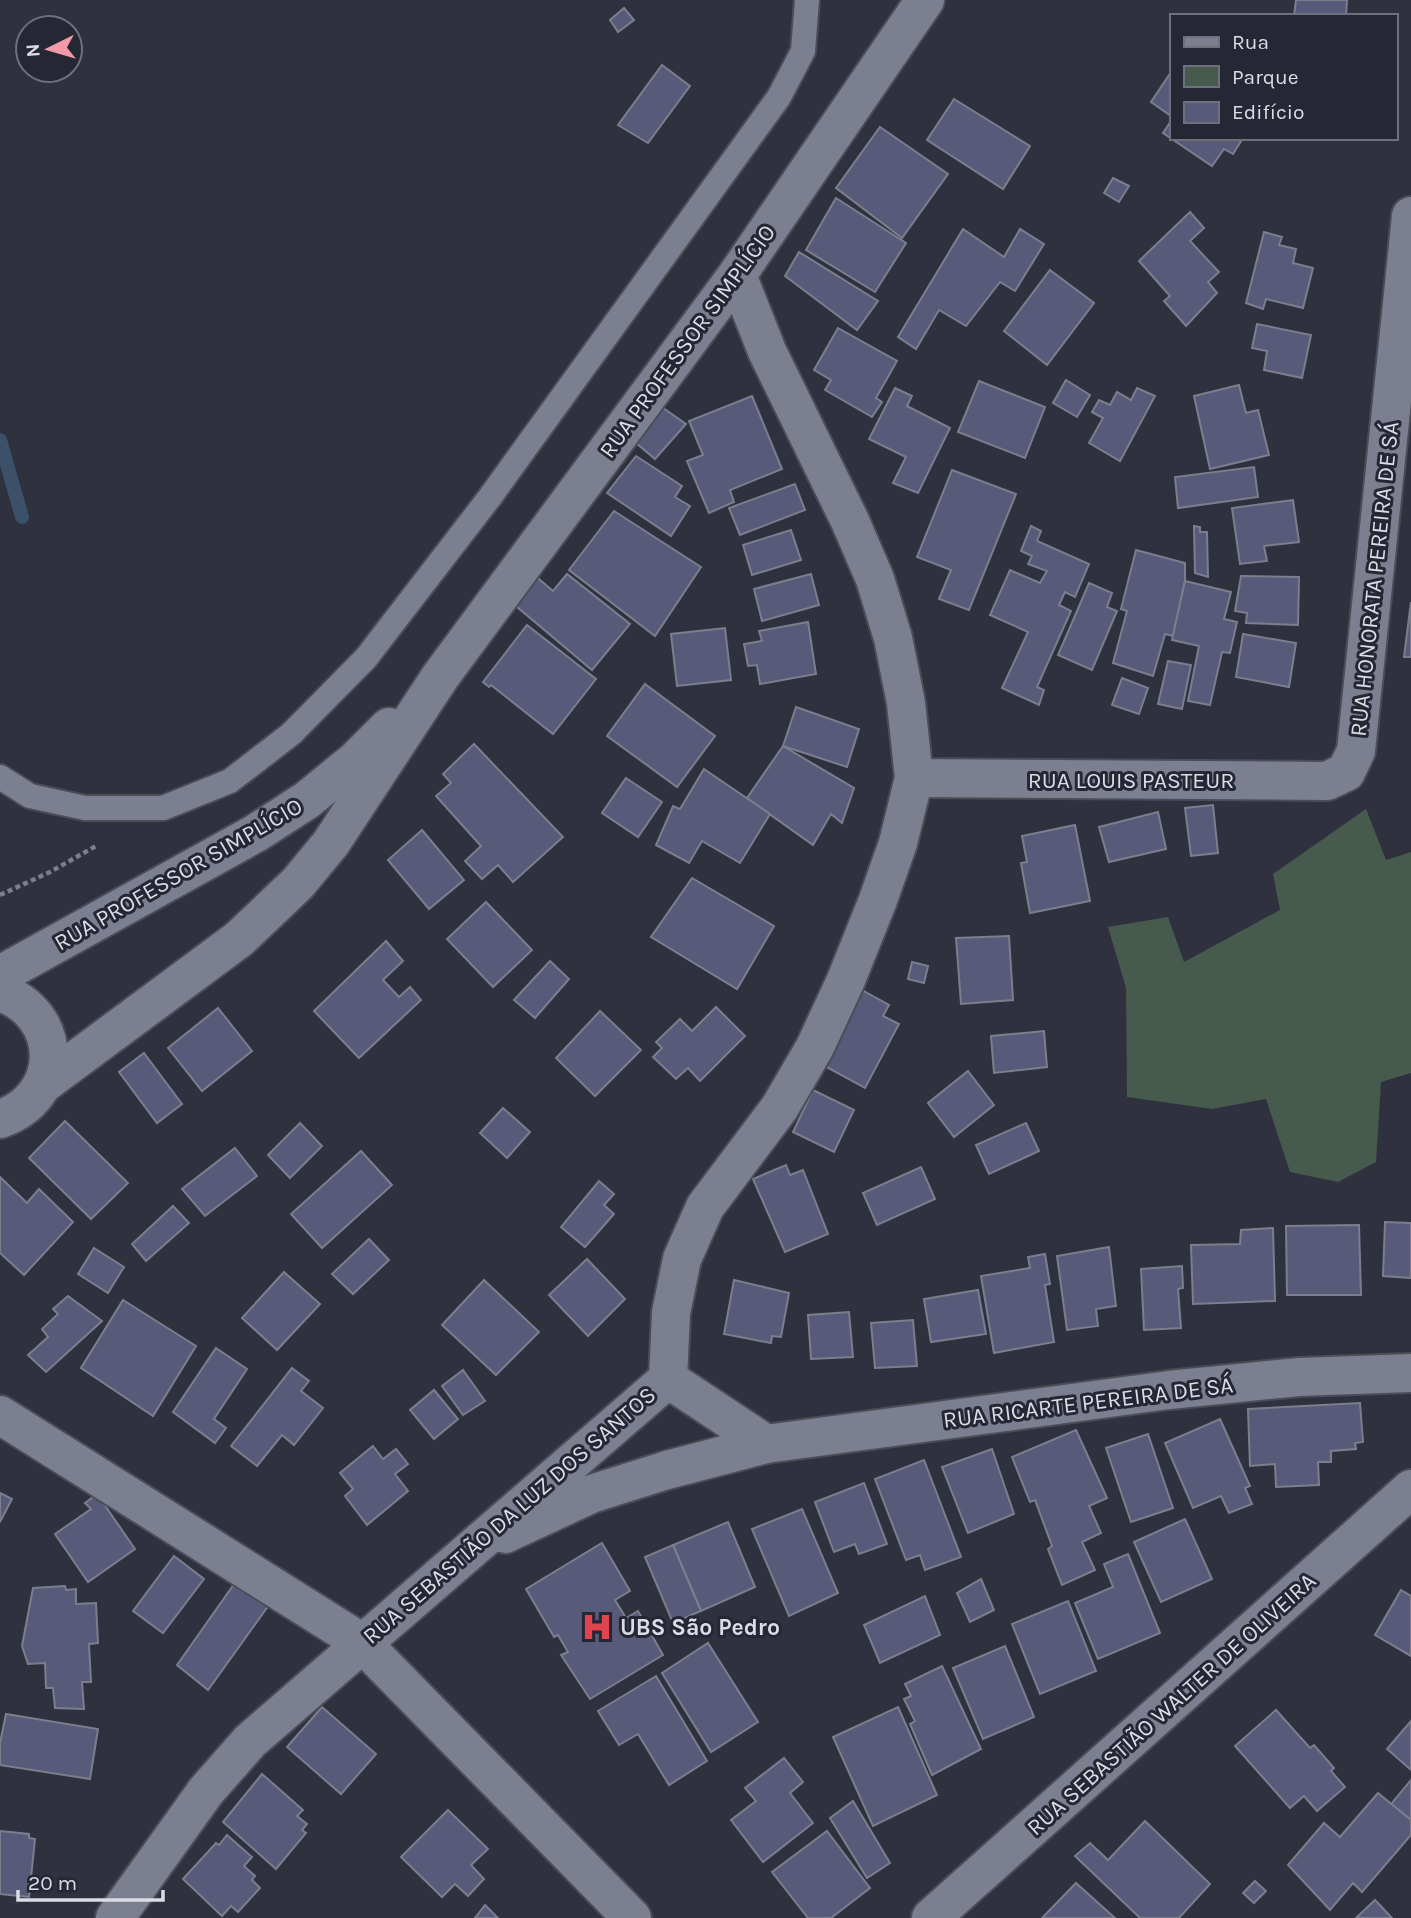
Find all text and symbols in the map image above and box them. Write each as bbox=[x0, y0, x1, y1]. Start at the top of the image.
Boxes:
north arrow bbox=[14, 14, 84, 84]
legend bbox=[1170, 14, 1397, 140]
text: Rua bbox=[1232, 30, 1269, 54]
text: N bbox=[22, 43, 45, 58]
text: Parque bbox=[1232, 65, 1299, 89]
text: Edifício bbox=[1232, 100, 1305, 124]
street label: RUA PROFESSOR SIMPLÍCIO bbox=[594, 219, 781, 463]
street label: RUA HONORATA PEREIRA DE SÁ bbox=[1345, 420, 1404, 738]
street label: RUA LOUIS PASTEUR bbox=[1028, 767, 1234, 794]
street label: RUA PROFESSOR SIMPLÍCIO bbox=[49, 792, 307, 957]
street label: RUA RICARTE PEREIRA DE SÁ bbox=[941, 1371, 1235, 1434]
street label: RUA SEBASTIÃO DA LUZ DOS SANTOS bbox=[358, 1381, 661, 1650]
street label: RUA SEBASTIÃO WALTER DE OLIVEIRA bbox=[1021, 1567, 1321, 1841]
hospital icon: UBS São Pedro bbox=[580, 1610, 614, 1644]
place label: UBS São Pedro bbox=[620, 1614, 780, 1641]
scale bar bbox=[18, 1858, 163, 1902]
text: 20 m bbox=[28, 1871, 77, 1895]

